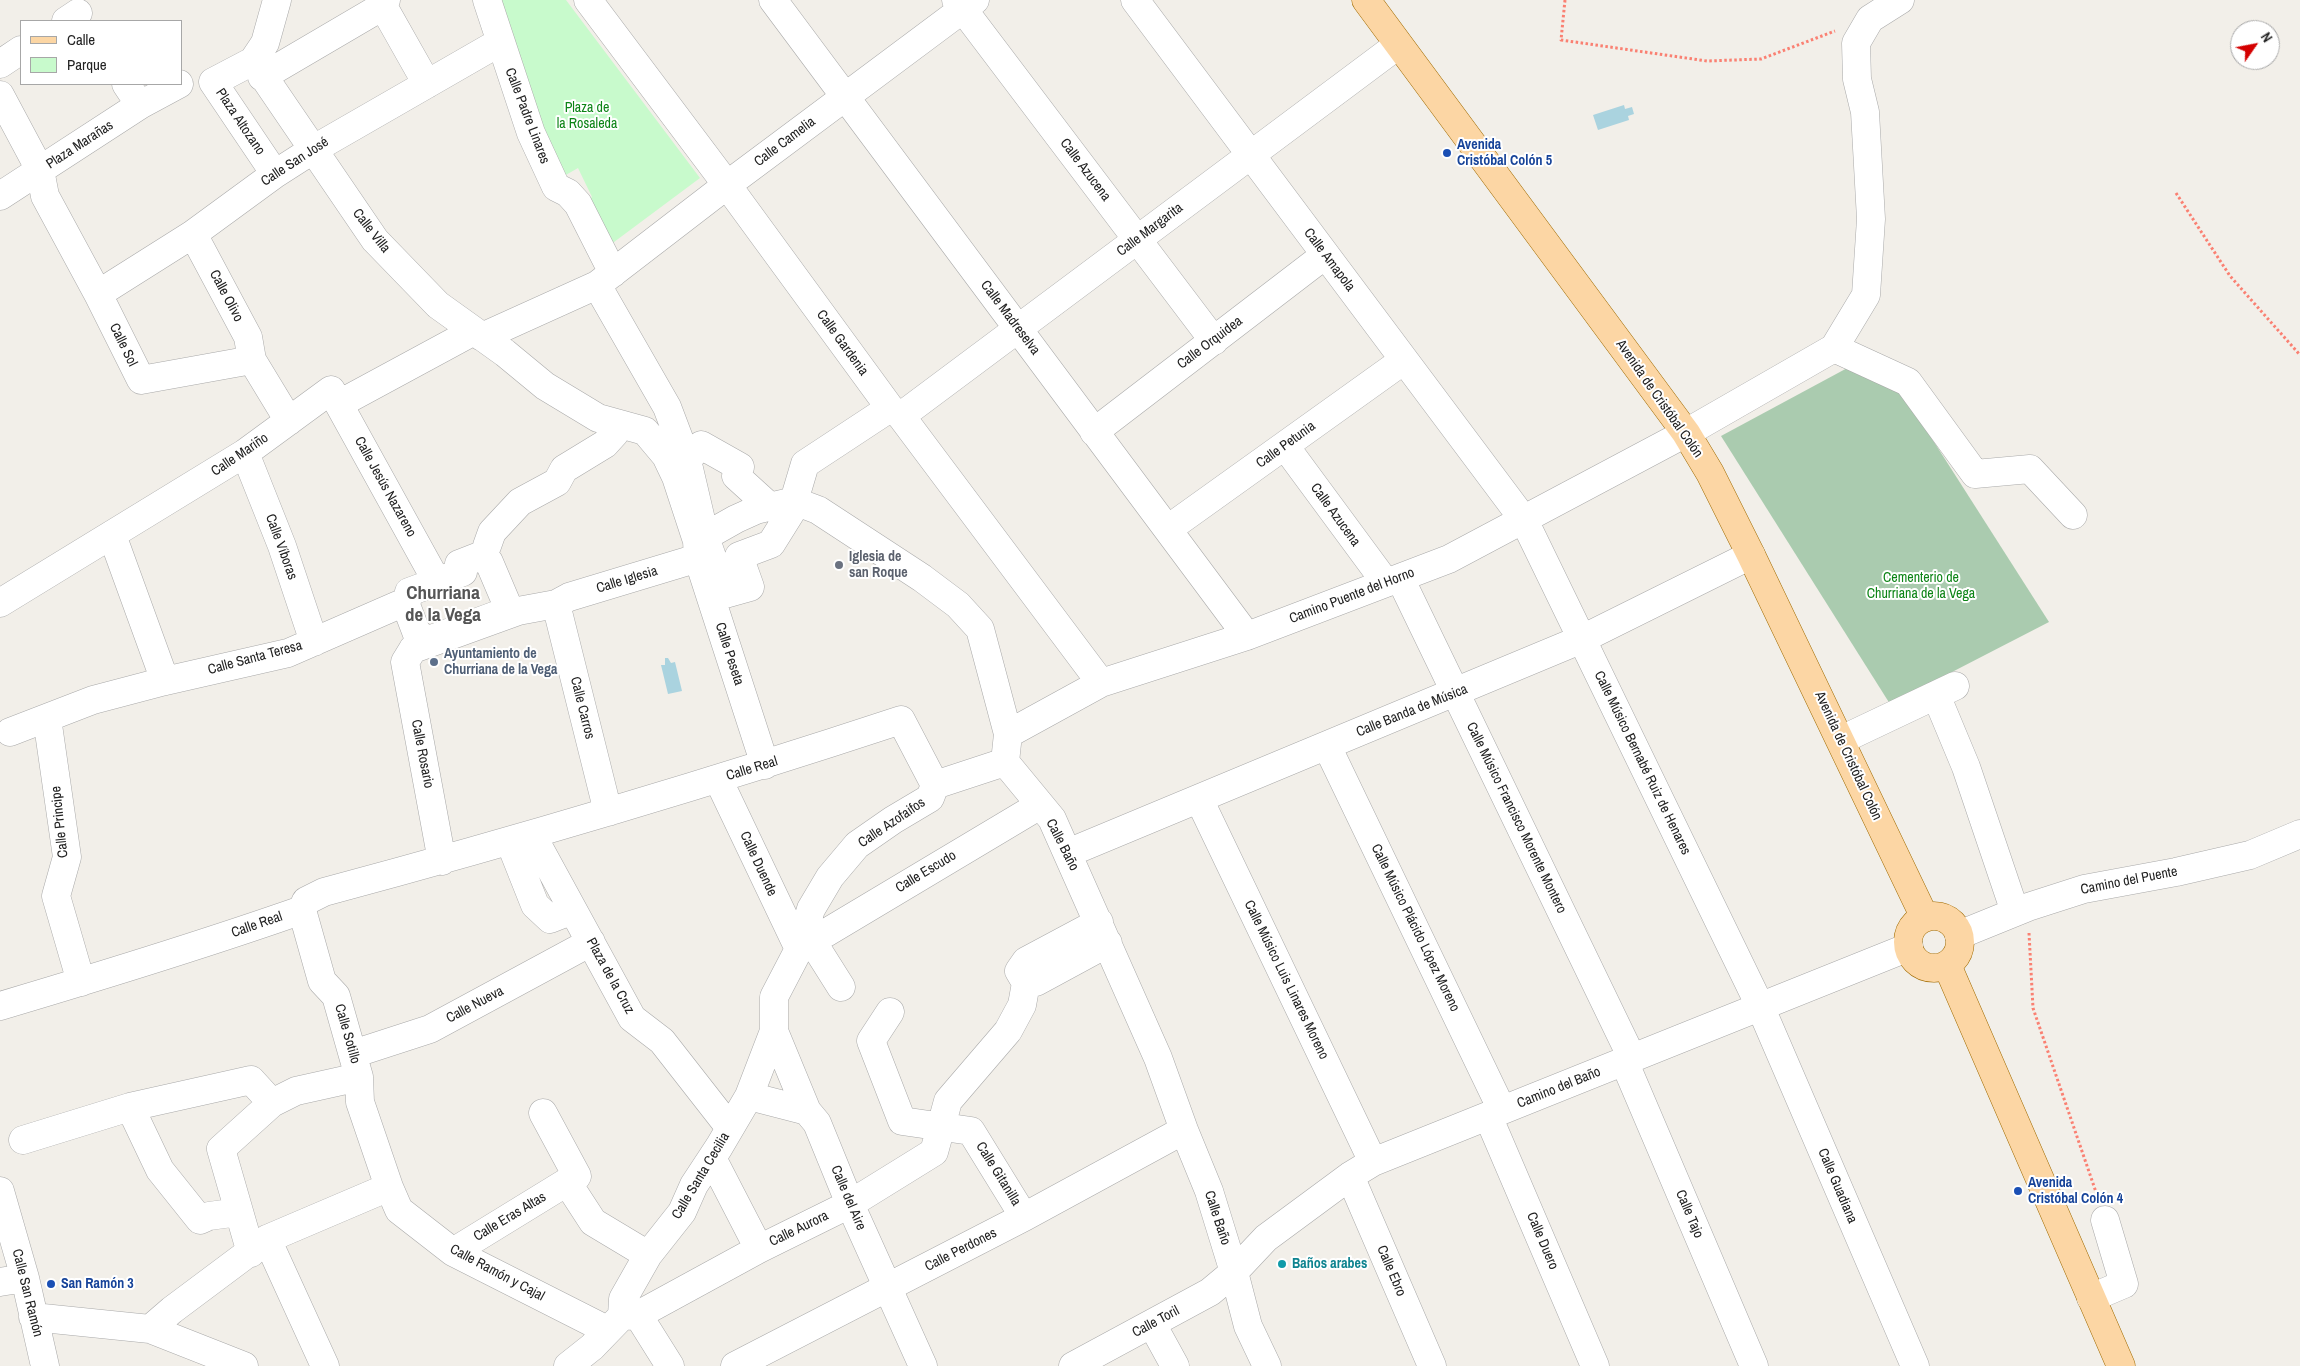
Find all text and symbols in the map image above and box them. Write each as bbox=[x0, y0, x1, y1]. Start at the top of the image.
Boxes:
legend bbox=[20, 20, 182, 85]
north arrow bbox=[2230, 20, 2280, 70]
text: Calle bbox=[67, 29, 95, 50]
text: N bbox=[2257, 29, 2277, 46]
text: Parque bbox=[67, 54, 107, 75]
street label: Calle Padre Linares bbox=[501, 66, 553, 166]
street label: Plaza Altozano bbox=[212, 86, 268, 158]
park label: Plaza de la Rosaleda bbox=[557, 100, 617, 132]
street label: Calle Camelia bbox=[751, 114, 819, 170]
street label: Plaza Marañas bbox=[43, 117, 117, 173]
street label: Calle San José bbox=[258, 134, 332, 190]
street label: Calle Azucena bbox=[1056, 135, 1114, 205]
place label: Avenida Cristóbal Colón 5 bbox=[1457, 137, 1552, 170]
marker: Avenida Cristóbal Colón 5 bbox=[1441, 147, 1453, 159]
street label: Calle Margarita bbox=[1114, 200, 1186, 260]
street label: Calle Villa bbox=[349, 206, 393, 256]
street label: Calle Amapola bbox=[1300, 225, 1358, 295]
street label: Calle Olivo bbox=[205, 267, 247, 325]
street label: Calle Madreselva bbox=[977, 278, 1043, 358]
street label: Calle Gardenia bbox=[813, 307, 871, 379]
street label: Calle Orquidea bbox=[1174, 313, 1246, 373]
street label: Calle Sol bbox=[105, 321, 141, 369]
street label: Avenida de Cristóbal Colón bbox=[1612, 337, 1706, 461]
street label: Calle Petunia bbox=[1253, 418, 1319, 472]
street label: Calle Mariño bbox=[208, 430, 272, 480]
street label: Calle Jesús Nazareno bbox=[350, 434, 420, 540]
street label: Calle Azucena bbox=[1306, 480, 1364, 550]
street label: Calle Víboras bbox=[261, 512, 301, 582]
place label: Iglesia de san Roque bbox=[849, 549, 908, 582]
marker: Iglesia de san Roque bbox=[833, 559, 845, 571]
street label: Calle Iglesia bbox=[594, 563, 660, 597]
street label: Camino Puente del Horno bbox=[1287, 564, 1417, 628]
park label: Cementerio de Churriana de la Vega bbox=[1867, 570, 1975, 602]
district label: Churriana de la Vega bbox=[405, 583, 481, 627]
street label: Calle Peseta bbox=[711, 620, 747, 688]
street label: Calle Santa Teresa bbox=[206, 637, 304, 679]
place label: Ayuntamiento de Churriana de la Vega bbox=[444, 646, 557, 679]
marker: Ayuntamiento de Churriana de la Vega bbox=[428, 656, 440, 668]
street label: Calle Músico Bernabé Ruiz de Henares bbox=[1590, 668, 1694, 858]
street label: Calle Carros bbox=[566, 675, 598, 741]
street label: Calle Banda de Música bbox=[1354, 681, 1470, 741]
street label: Avenida de Cristóbal Colón bbox=[1811, 689, 1885, 823]
street label: Calle Rosario bbox=[407, 718, 437, 790]
street label: Calle Músico Francisco Morente Montero bbox=[1462, 720, 1570, 916]
street label: Calle Real bbox=[724, 753, 780, 785]
street label: Calle Principe bbox=[48, 785, 72, 859]
street label: Calle Azofaifos bbox=[855, 794, 929, 852]
street label: Calle Baño bbox=[1042, 816, 1082, 874]
street label: Calle Duende bbox=[736, 829, 780, 899]
street label: Calle Músico Plácido López Moreno bbox=[1367, 841, 1463, 1015]
street label: Calle Escudo bbox=[893, 847, 959, 897]
street label: Camino del Puente bbox=[2079, 863, 2179, 899]
street label: Calle Músico Luis Linares Moreno bbox=[1240, 898, 1332, 1062]
street label: Calle Real bbox=[229, 908, 285, 942]
street label: Plaza de la Cruz bbox=[582, 935, 638, 1017]
street label: Calle Nueva bbox=[443, 983, 507, 1027]
street label: Calle Sotillo bbox=[330, 1002, 364, 1066]
street label: Camino del Baño bbox=[1515, 1064, 1603, 1112]
street label: Calle Santa Cecilia bbox=[668, 1130, 734, 1222]
street label: Calle Gitanilla bbox=[972, 1139, 1024, 1209]
street label: Calle Guadiana bbox=[1814, 1146, 1860, 1226]
street label: Calle del Aire bbox=[827, 1163, 869, 1233]
place label: Avenida Cristóbal Colón 4 bbox=[2028, 1175, 2123, 1208]
marker: Avenida Cristóbal Colón 4 bbox=[2012, 1185, 2024, 1197]
street label: Calle Tajo bbox=[1671, 1187, 1707, 1241]
street label: Calle Eras Altas bbox=[471, 1189, 549, 1245]
street label: Calle Baño bbox=[1200, 1189, 1234, 1247]
street label: Calle Aurora bbox=[767, 1207, 831, 1251]
street label: Calle Duero bbox=[1522, 1210, 1562, 1272]
street label: Calle Perdones bbox=[922, 1225, 1000, 1275]
street label: Calle Ramón y Cajal bbox=[447, 1241, 547, 1305]
street label: Calle Ebro bbox=[1373, 1243, 1409, 1299]
street label: Calle San Ramón bbox=[8, 1247, 46, 1339]
place label: Baños arabes bbox=[1292, 1256, 1367, 1272]
marker: Baños arabes bbox=[1276, 1258, 1288, 1270]
place label: San Ramón 3 bbox=[61, 1276, 134, 1292]
marker: San Ramón 3 bbox=[45, 1278, 57, 1290]
street label: Calle Toril bbox=[1130, 1303, 1182, 1341]

